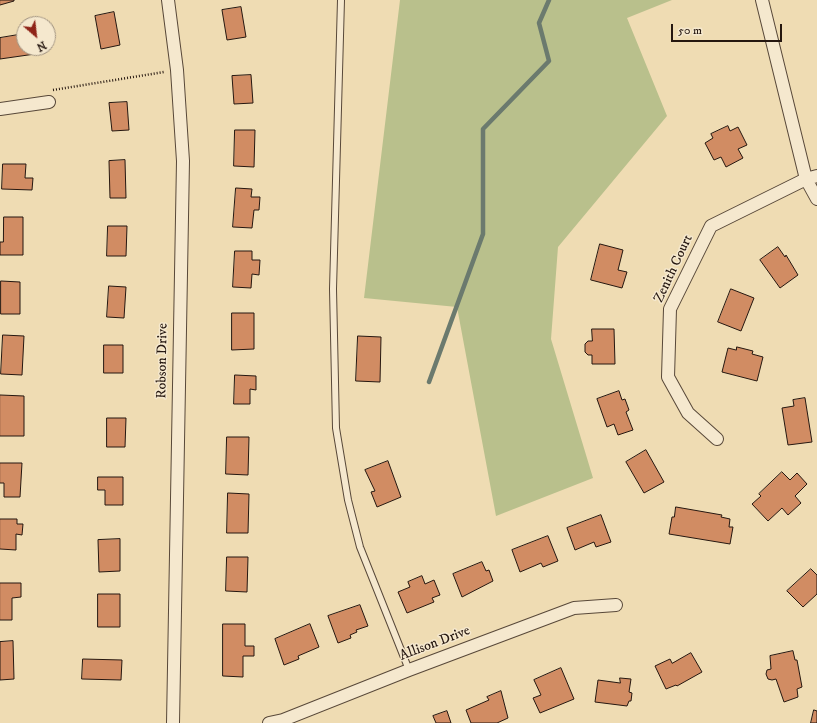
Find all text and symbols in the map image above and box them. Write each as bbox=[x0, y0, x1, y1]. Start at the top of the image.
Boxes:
north arrow bbox=[16, 16, 56, 56]
scale bar bbox=[673, 16, 784, 42]
text: 50 m bbox=[678, 23, 702, 38]
text: N bbox=[34, 37, 48, 54]
street label: Zenith Court bbox=[651, 232, 697, 306]
street label: Robson Drive bbox=[154, 323, 172, 399]
street label: Allison Drive bbox=[397, 623, 473, 665]

